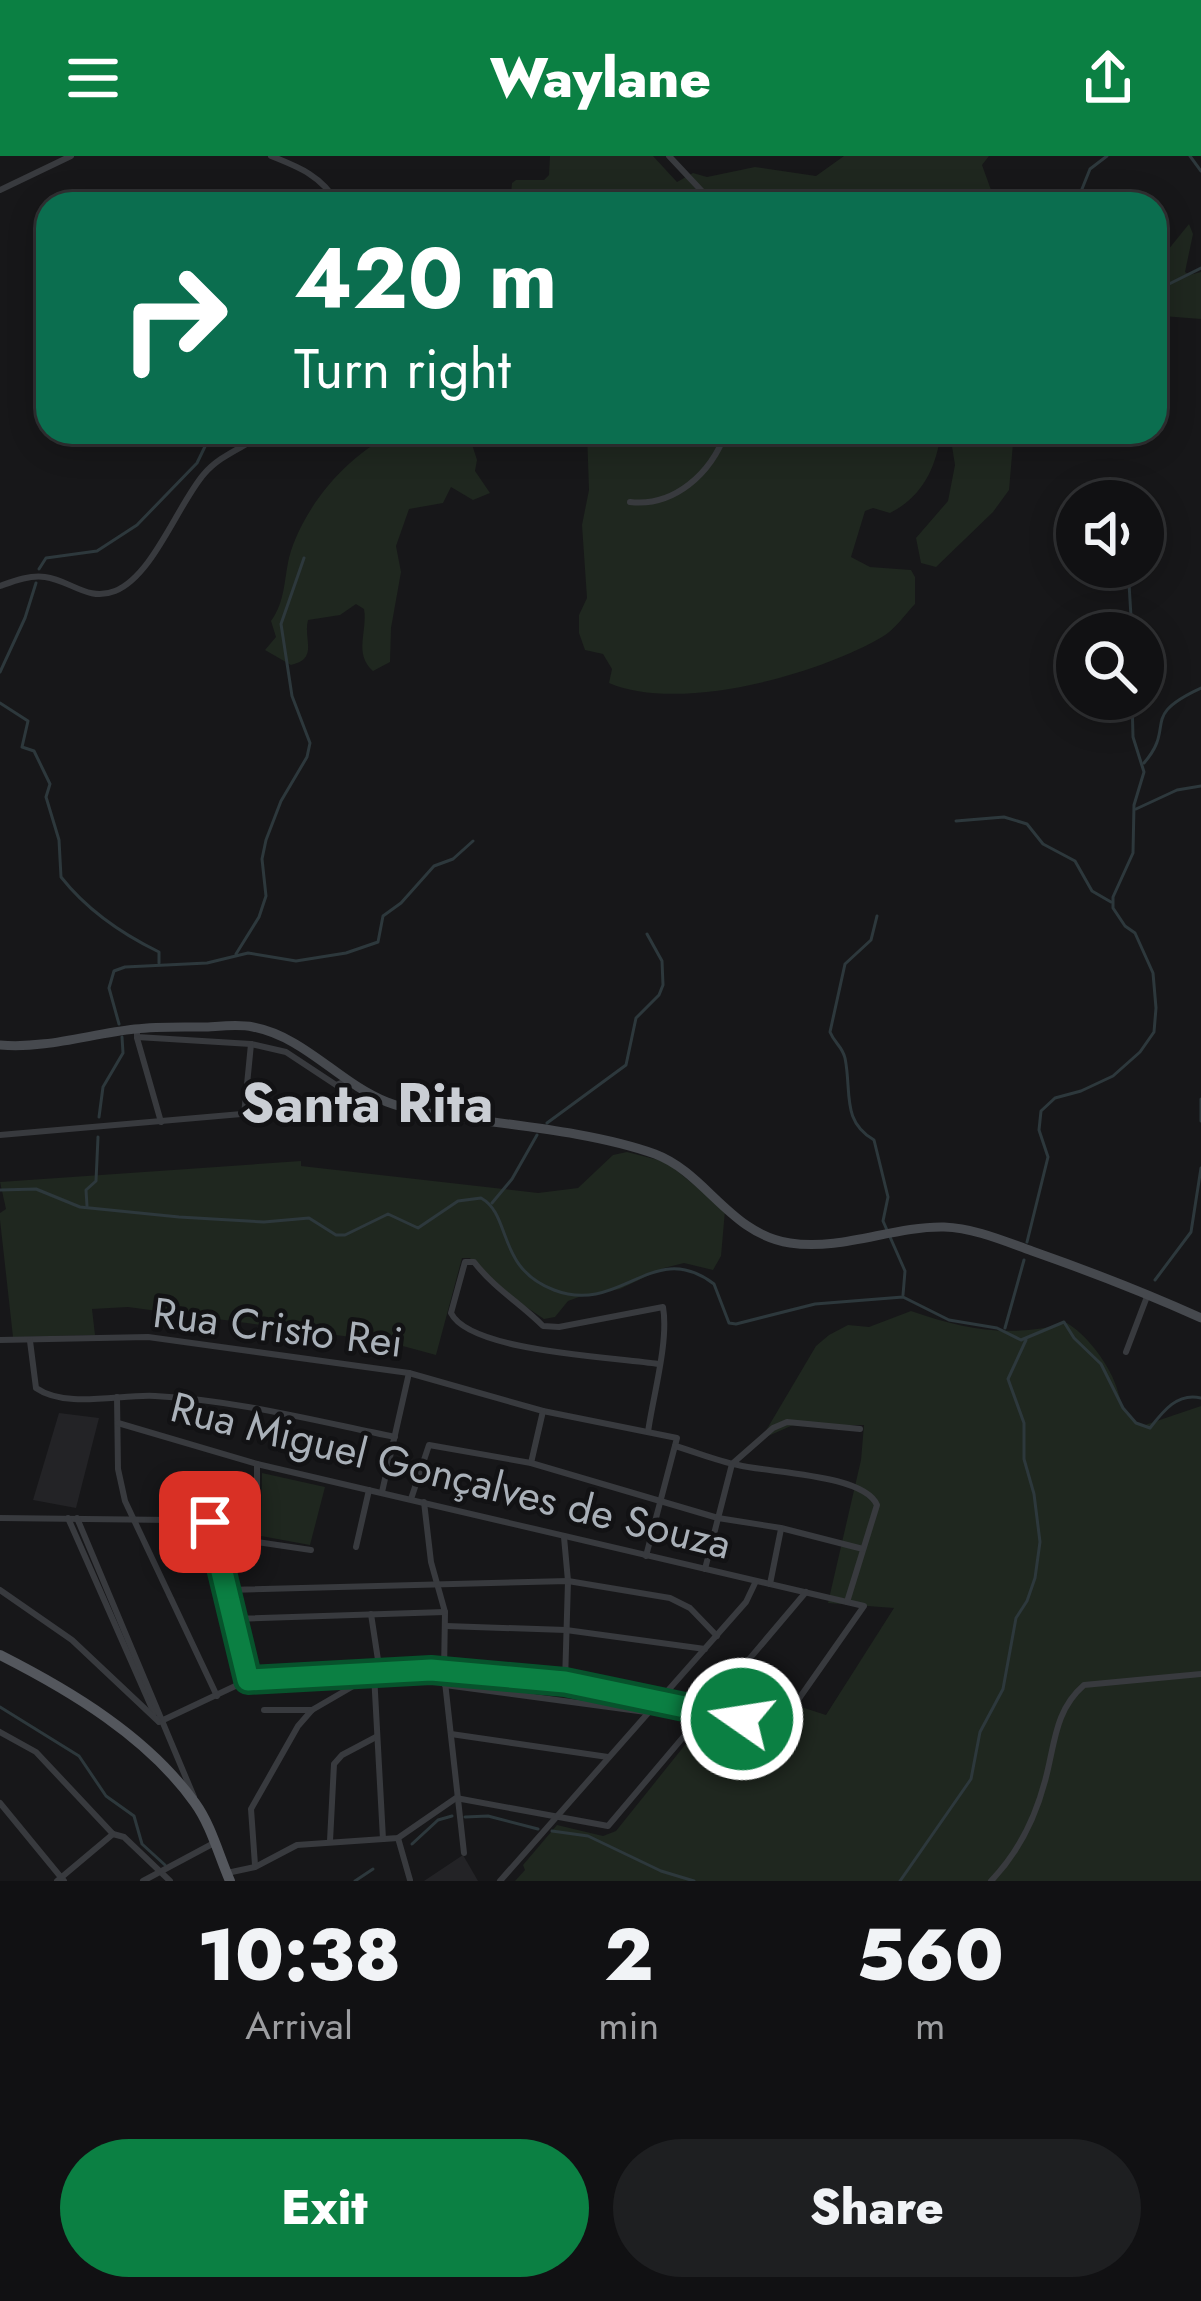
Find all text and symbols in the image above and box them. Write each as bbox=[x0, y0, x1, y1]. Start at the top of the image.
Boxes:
text: Waylane bbox=[490, 39, 711, 117]
icon: menu bbox=[60, 45, 126, 111]
icon: share bbox=[1075, 45, 1141, 111]
text: 420 m bbox=[294, 218, 557, 340]
icon: right bbox=[96, 240, 252, 396]
text: Turn right bbox=[294, 330, 511, 408]
map controls bbox=[1056, 480, 1164, 720]
button: sound bbox=[1056, 480, 1164, 588]
button: search bbox=[1056, 612, 1164, 720]
district label: Santa Rita bbox=[241, 1064, 493, 1142]
street label: Rua Cristo Rei bbox=[150, 1282, 406, 1373]
street label: Rua Miguel Gonçalves de Souza bbox=[164, 1376, 737, 1575]
pin bbox=[159, 1471, 261, 1573]
icon: arrive bbox=[177, 1489, 243, 1555]
position arrow bbox=[679, 1656, 805, 1782]
text: 10:38 bbox=[197, 1903, 401, 2007]
text: 2 bbox=[604, 1903, 653, 2007]
text: 560 bbox=[856, 1903, 1004, 2007]
text: Arrival bbox=[245, 1997, 353, 2054]
text: min bbox=[598, 1997, 659, 2054]
text: m bbox=[915, 1997, 945, 2054]
button: Exit bbox=[60, 2139, 589, 2277]
button: Share bbox=[613, 2139, 1141, 2277]

